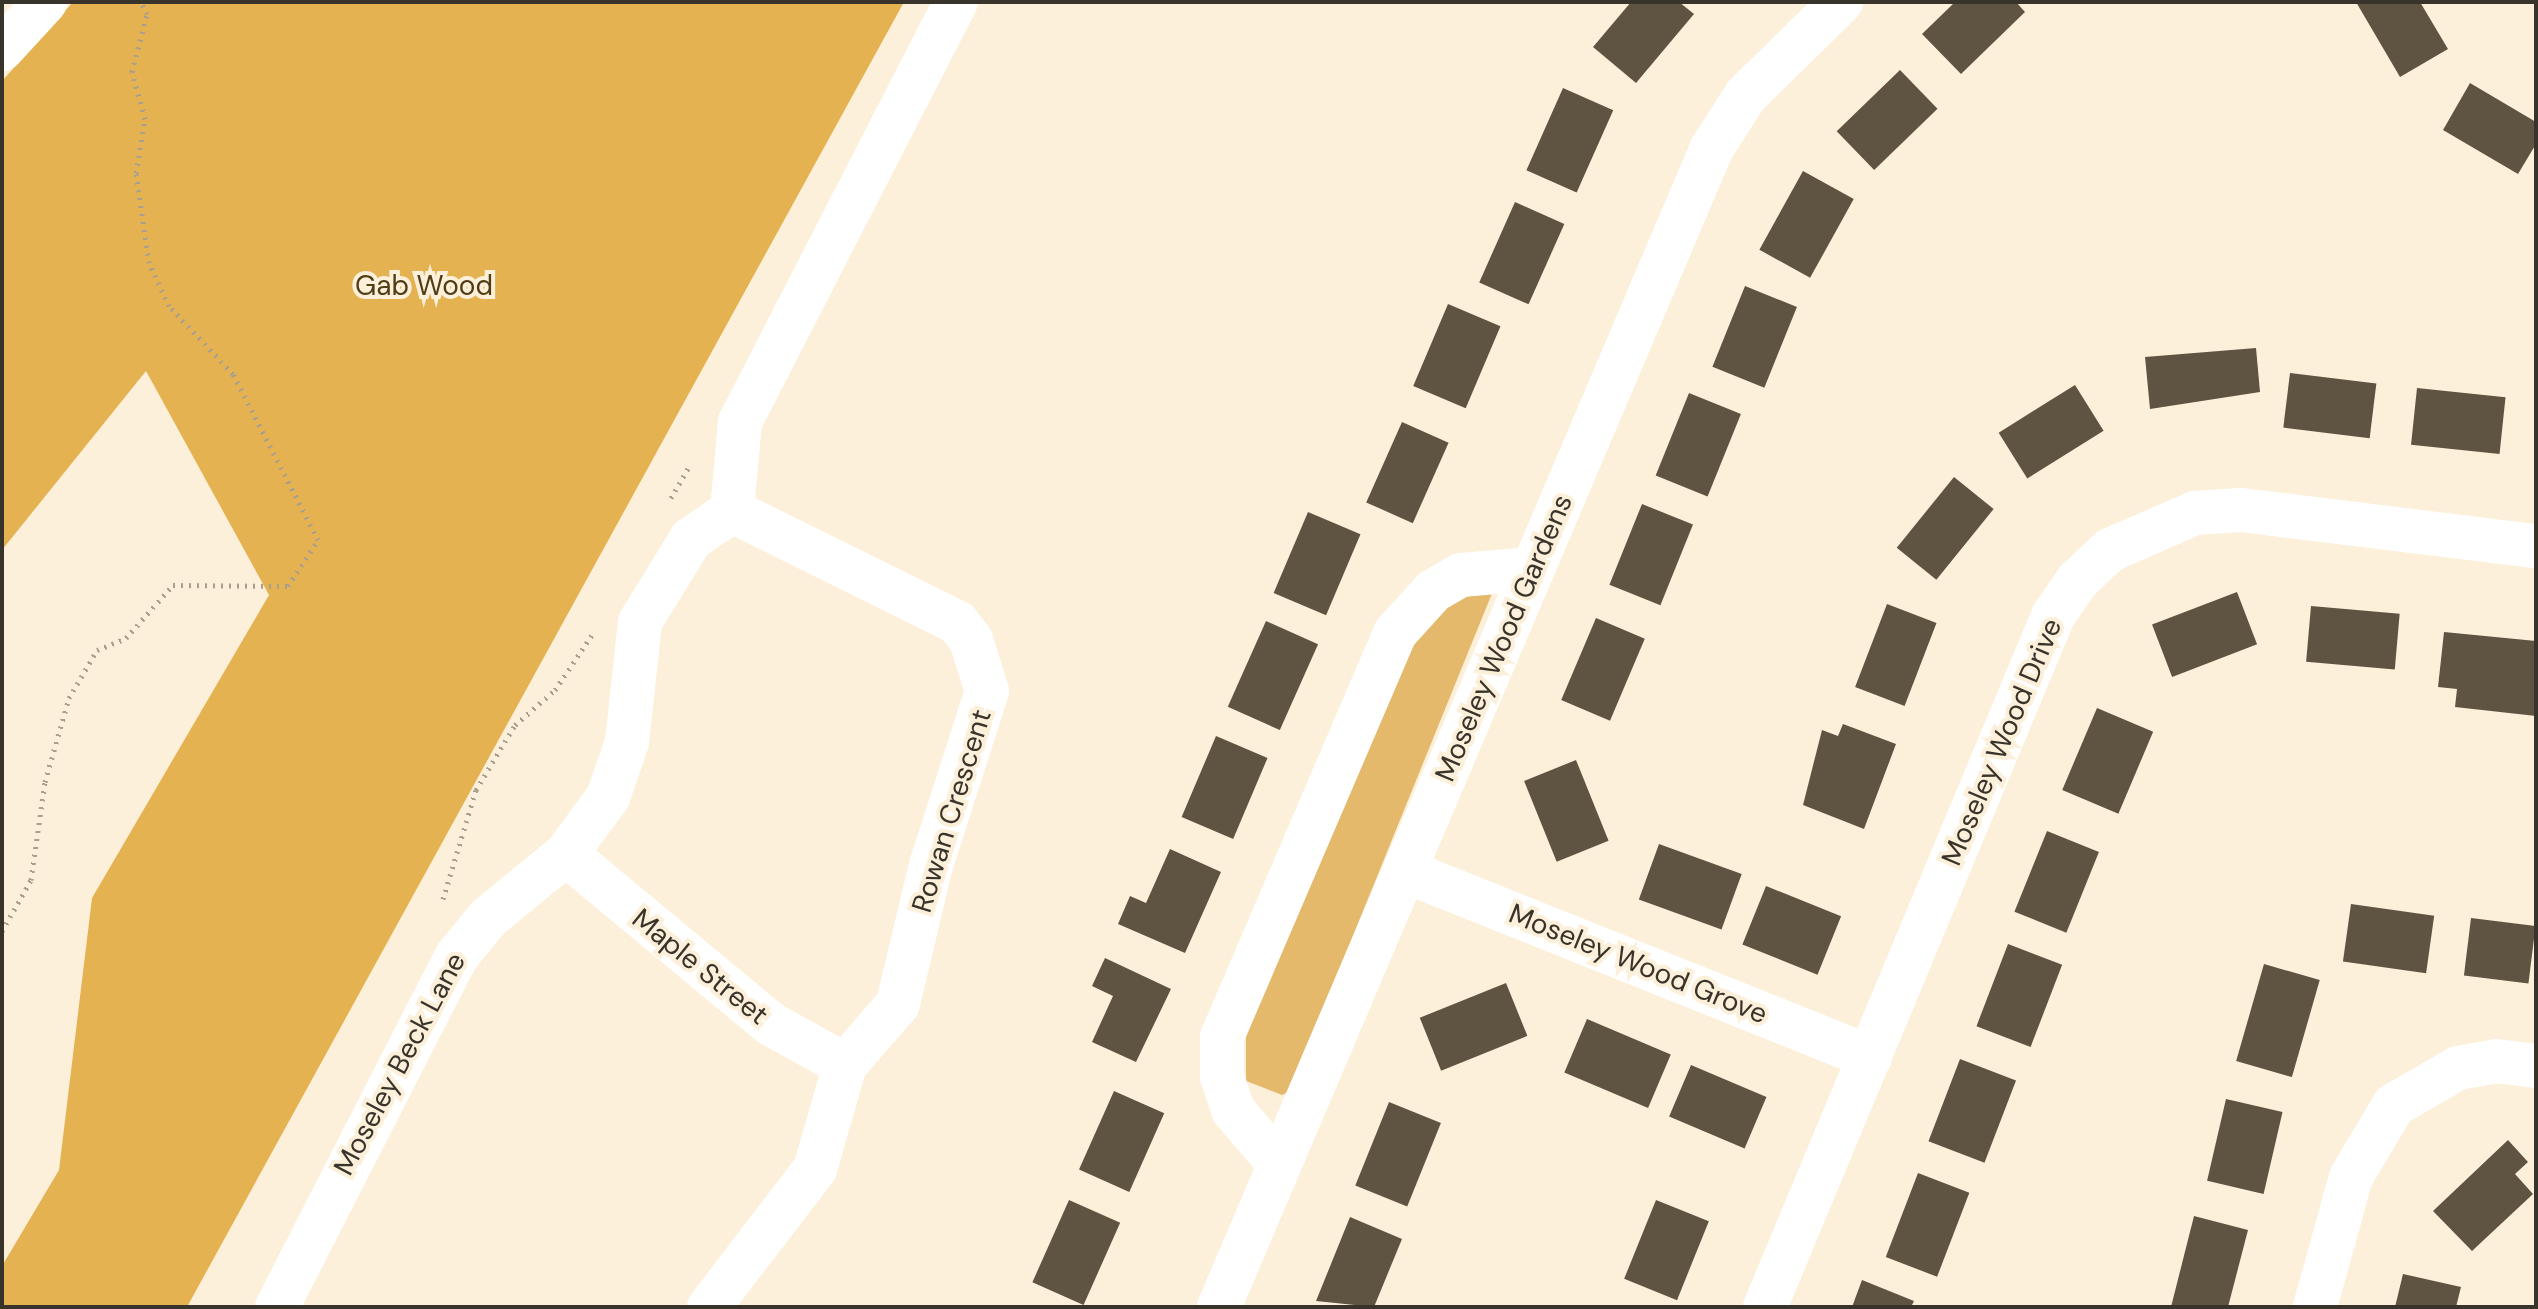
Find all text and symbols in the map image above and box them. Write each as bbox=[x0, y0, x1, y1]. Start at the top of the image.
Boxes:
park label: Gab Wood bbox=[355, 269, 493, 303]
street label: Moseley Wood Gardens bbox=[1428, 489, 1580, 787]
street label: Moseley Wood Drive bbox=[1935, 614, 2069, 870]
street label: Rowan Crescent bbox=[905, 706, 999, 916]
street label: Moseley Wood Grove bbox=[1504, 897, 1772, 1031]
street label: Maple Street bbox=[625, 902, 775, 1032]
street label: Moseley Beck Lane bbox=[327, 947, 473, 1181]

